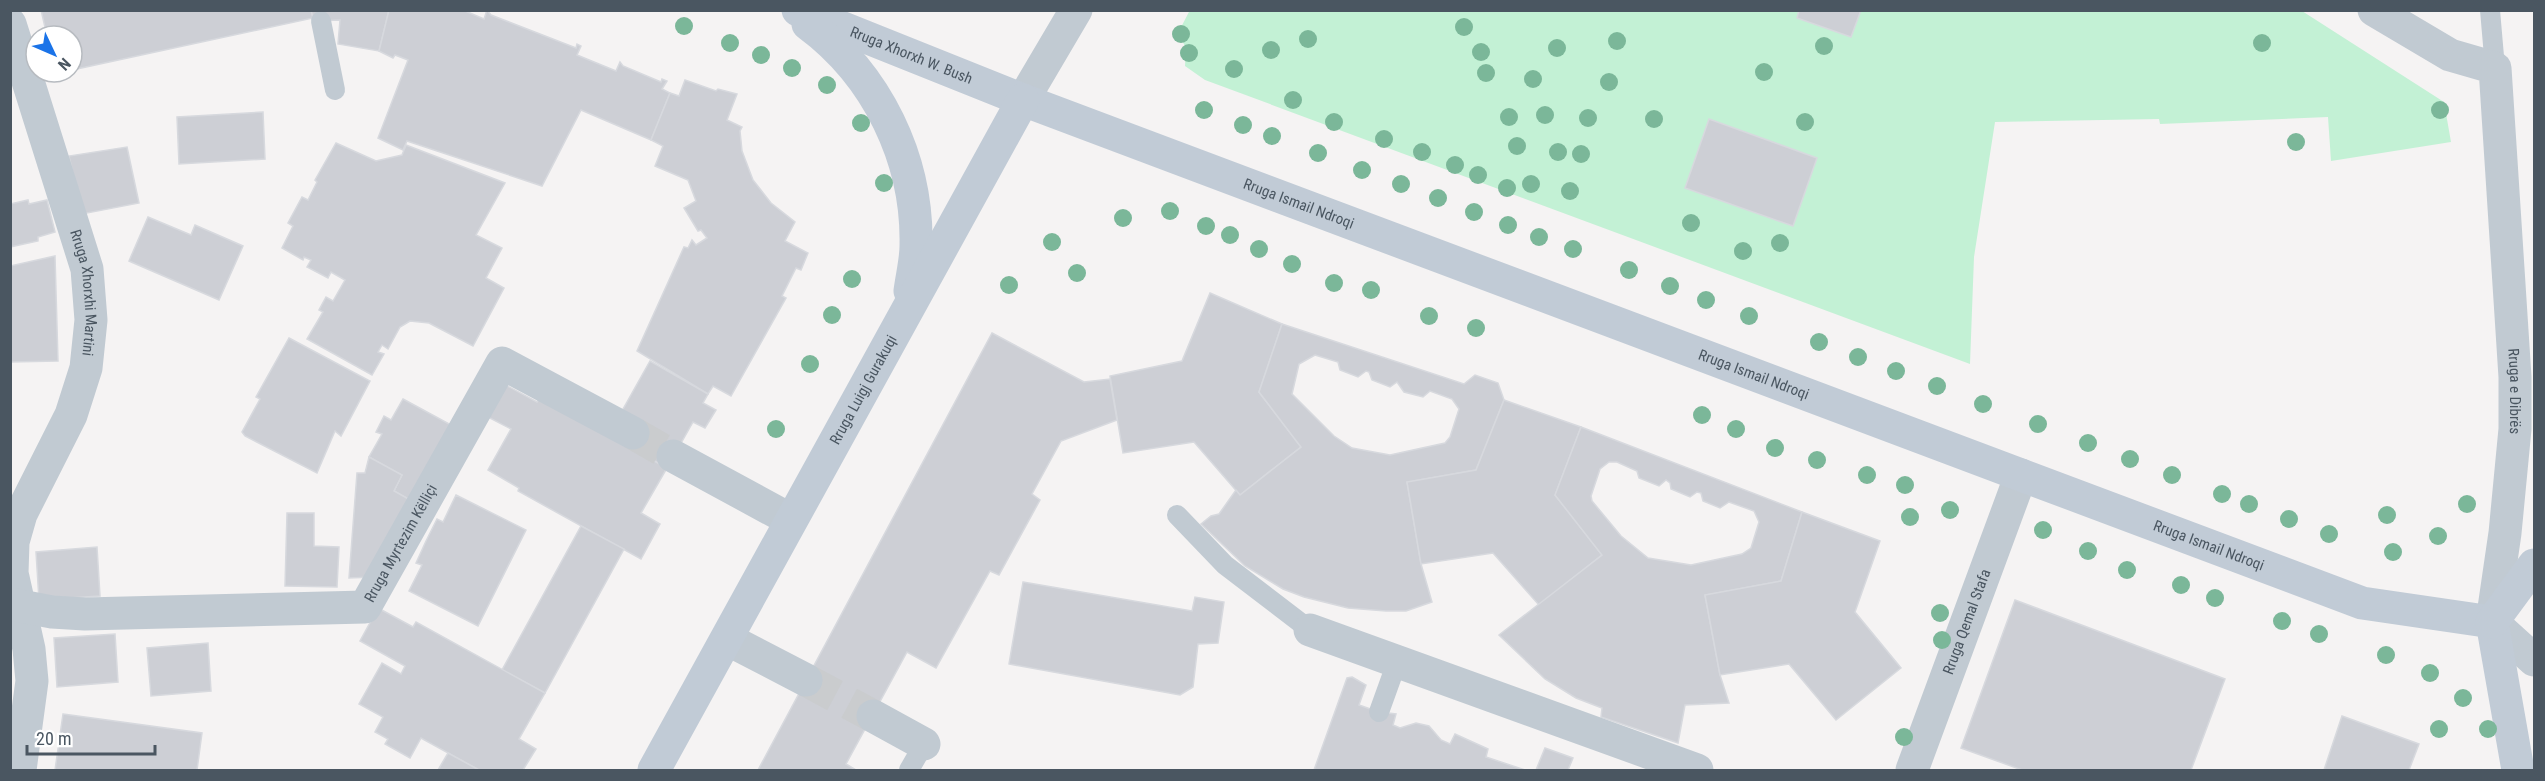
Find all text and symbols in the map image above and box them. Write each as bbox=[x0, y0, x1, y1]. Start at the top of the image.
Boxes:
street label: Rruga Xhorxh W. Bush bbox=[847, 23, 975, 88]
north arrow bbox=[24, 24, 84, 84]
text: N bbox=[54, 54, 75, 74]
street label: Rruga Ismail Ndroqi bbox=[1241, 175, 1357, 233]
street label: Rruga Xhorxhi Martini bbox=[66, 227, 100, 357]
street label: Rruga Luigj Gurakuqi bbox=[826, 332, 901, 448]
street label: Rruga Ismail Ndroqi bbox=[1696, 346, 1812, 404]
street label: Rruga e Dibrës bbox=[2504, 348, 2524, 435]
street label: Rruga Myrtezim Këlliçi bbox=[361, 481, 441, 605]
street label: Rruga Ismail Ndroqi bbox=[2151, 516, 2267, 574]
street label: Rruga Qemal Stafa bbox=[1939, 567, 1994, 677]
scale bar bbox=[27, 718, 154, 756]
text: 20 m bbox=[36, 728, 71, 749]

